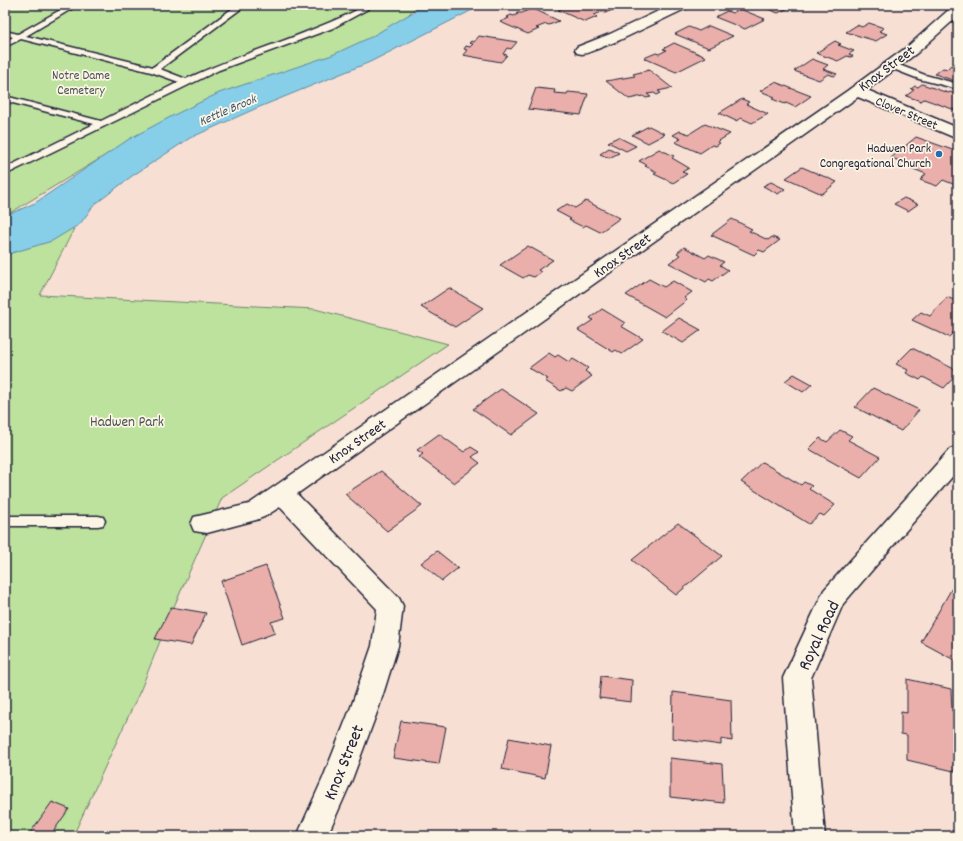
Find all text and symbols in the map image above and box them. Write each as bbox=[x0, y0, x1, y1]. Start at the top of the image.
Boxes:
street label: Knox Street bbox=[854, 41, 921, 98]
park label: Notre Dame Cemetery bbox=[52, 67, 110, 101]
water label: Kettle Brook bbox=[196, 90, 261, 132]
street label: Clover Street bbox=[872, 93, 940, 136]
place label: Hadwen Park Congregational Church bbox=[820, 140, 931, 174]
marker: Hadwen Park Congregational Church bbox=[934, 149, 944, 159]
street label: Knox Street bbox=[590, 228, 657, 285]
park label: Hadwen Park bbox=[90, 412, 164, 434]
street label: Knox Street bbox=[325, 414, 392, 471]
street label: Royal Road bbox=[793, 597, 847, 675]
street label: Knox Street bbox=[319, 721, 372, 804]

